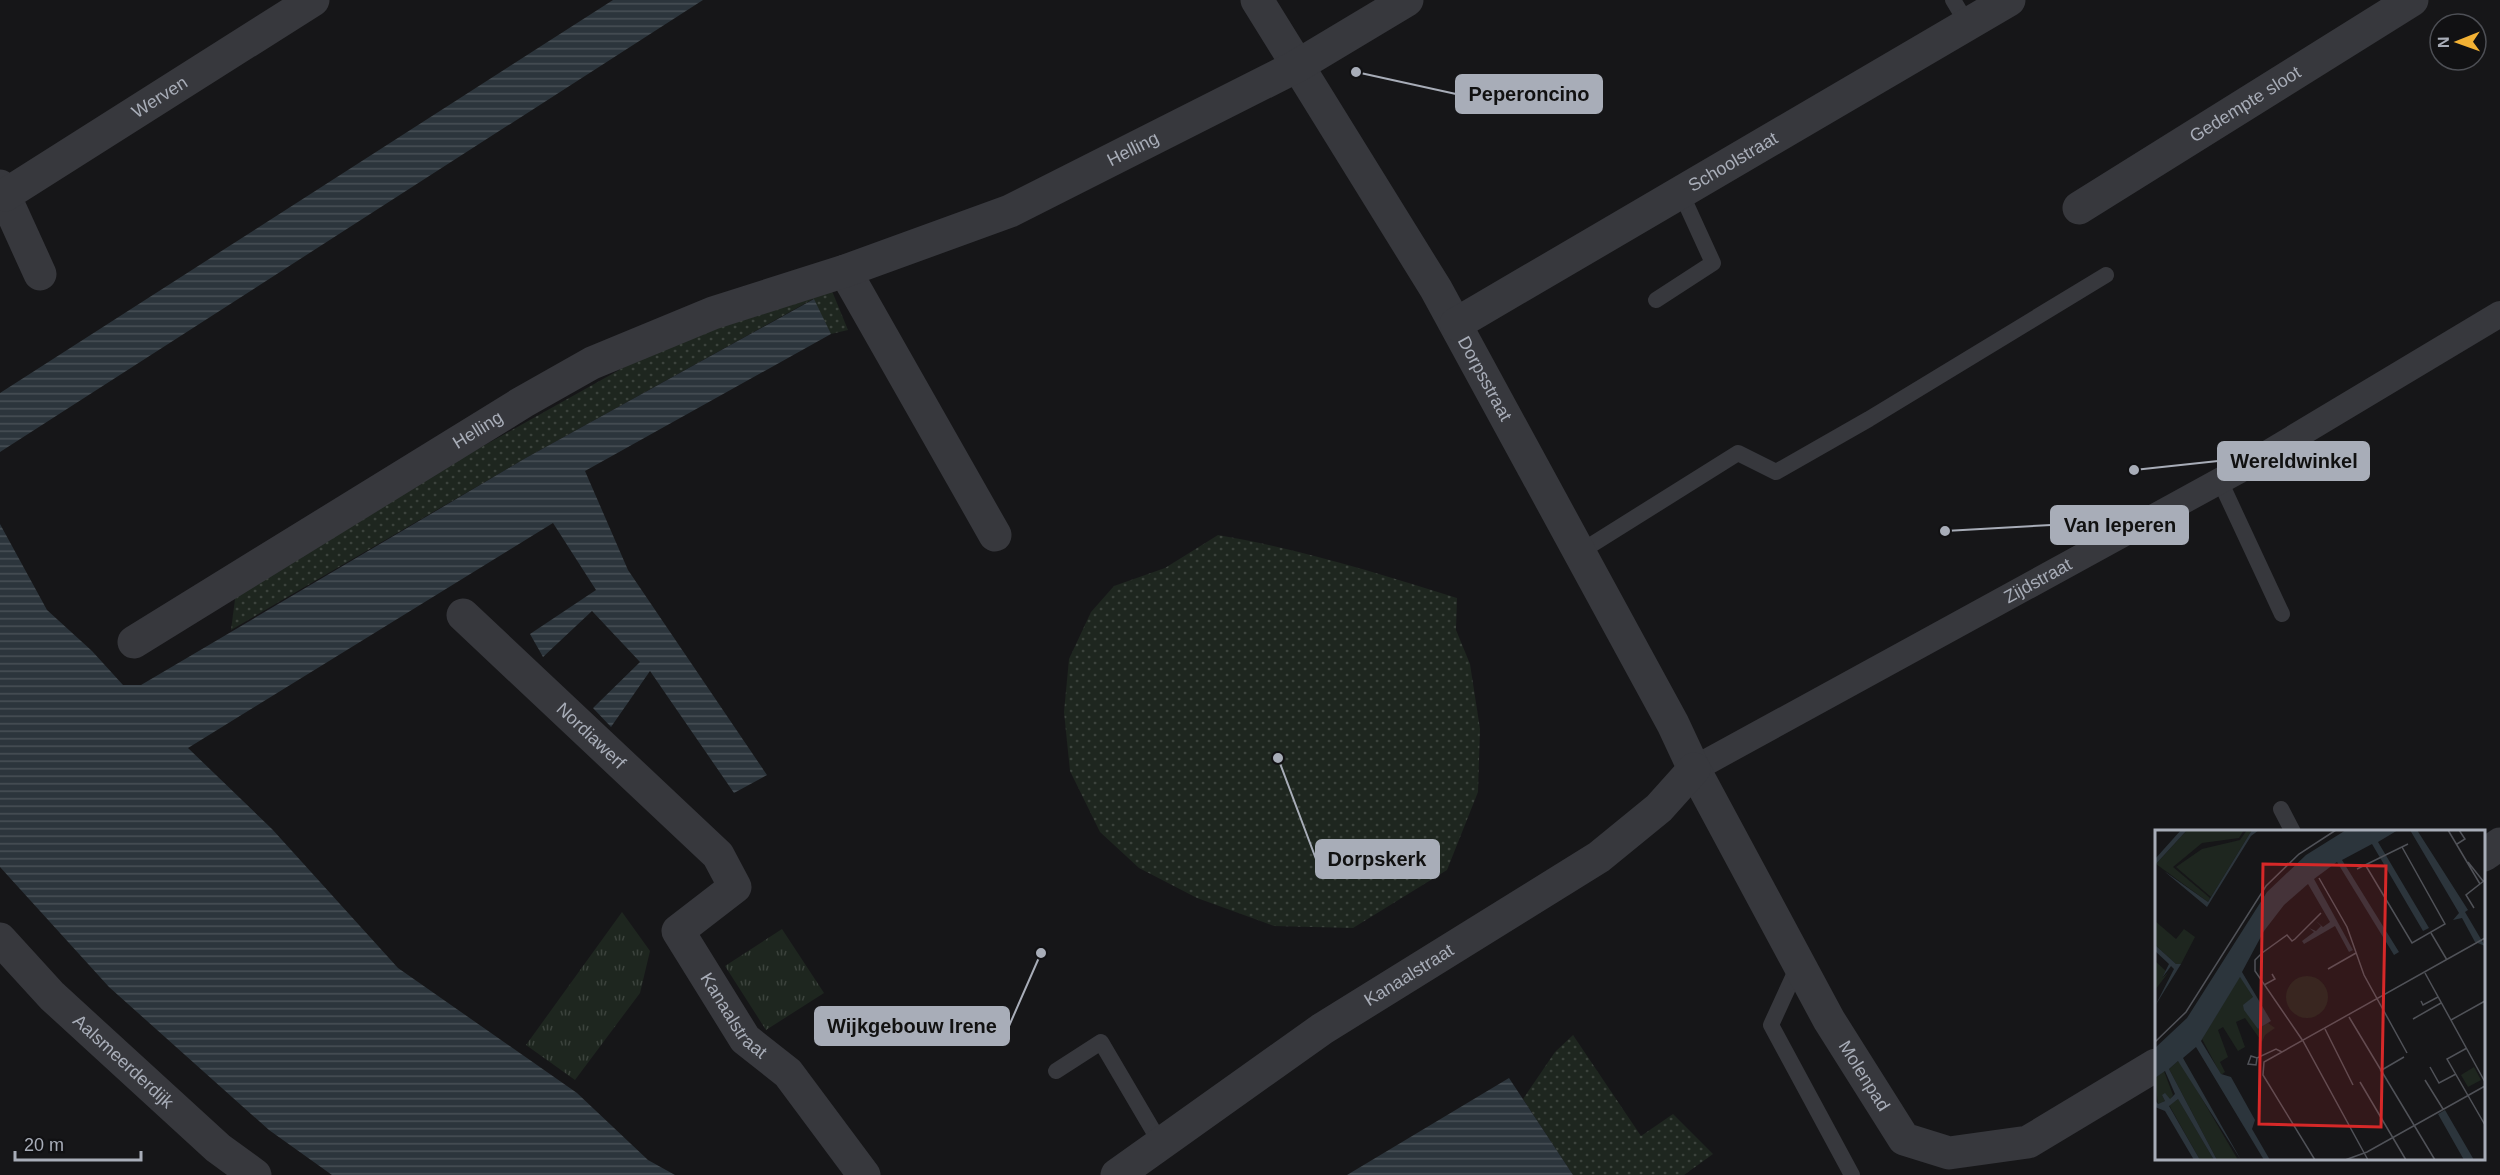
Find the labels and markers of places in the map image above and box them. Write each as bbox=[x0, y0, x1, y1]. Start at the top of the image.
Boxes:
callout: Peperoncino bbox=[1456, 75, 1602, 113]
callout: Wereldwinkel bbox=[2218, 442, 2369, 480]
callout: Van Ieperen bbox=[2051, 506, 2188, 544]
callout: Dorpskerk bbox=[1316, 840, 1439, 878]
callout: Wijkgebouw Irene bbox=[815, 1007, 1009, 1045]

